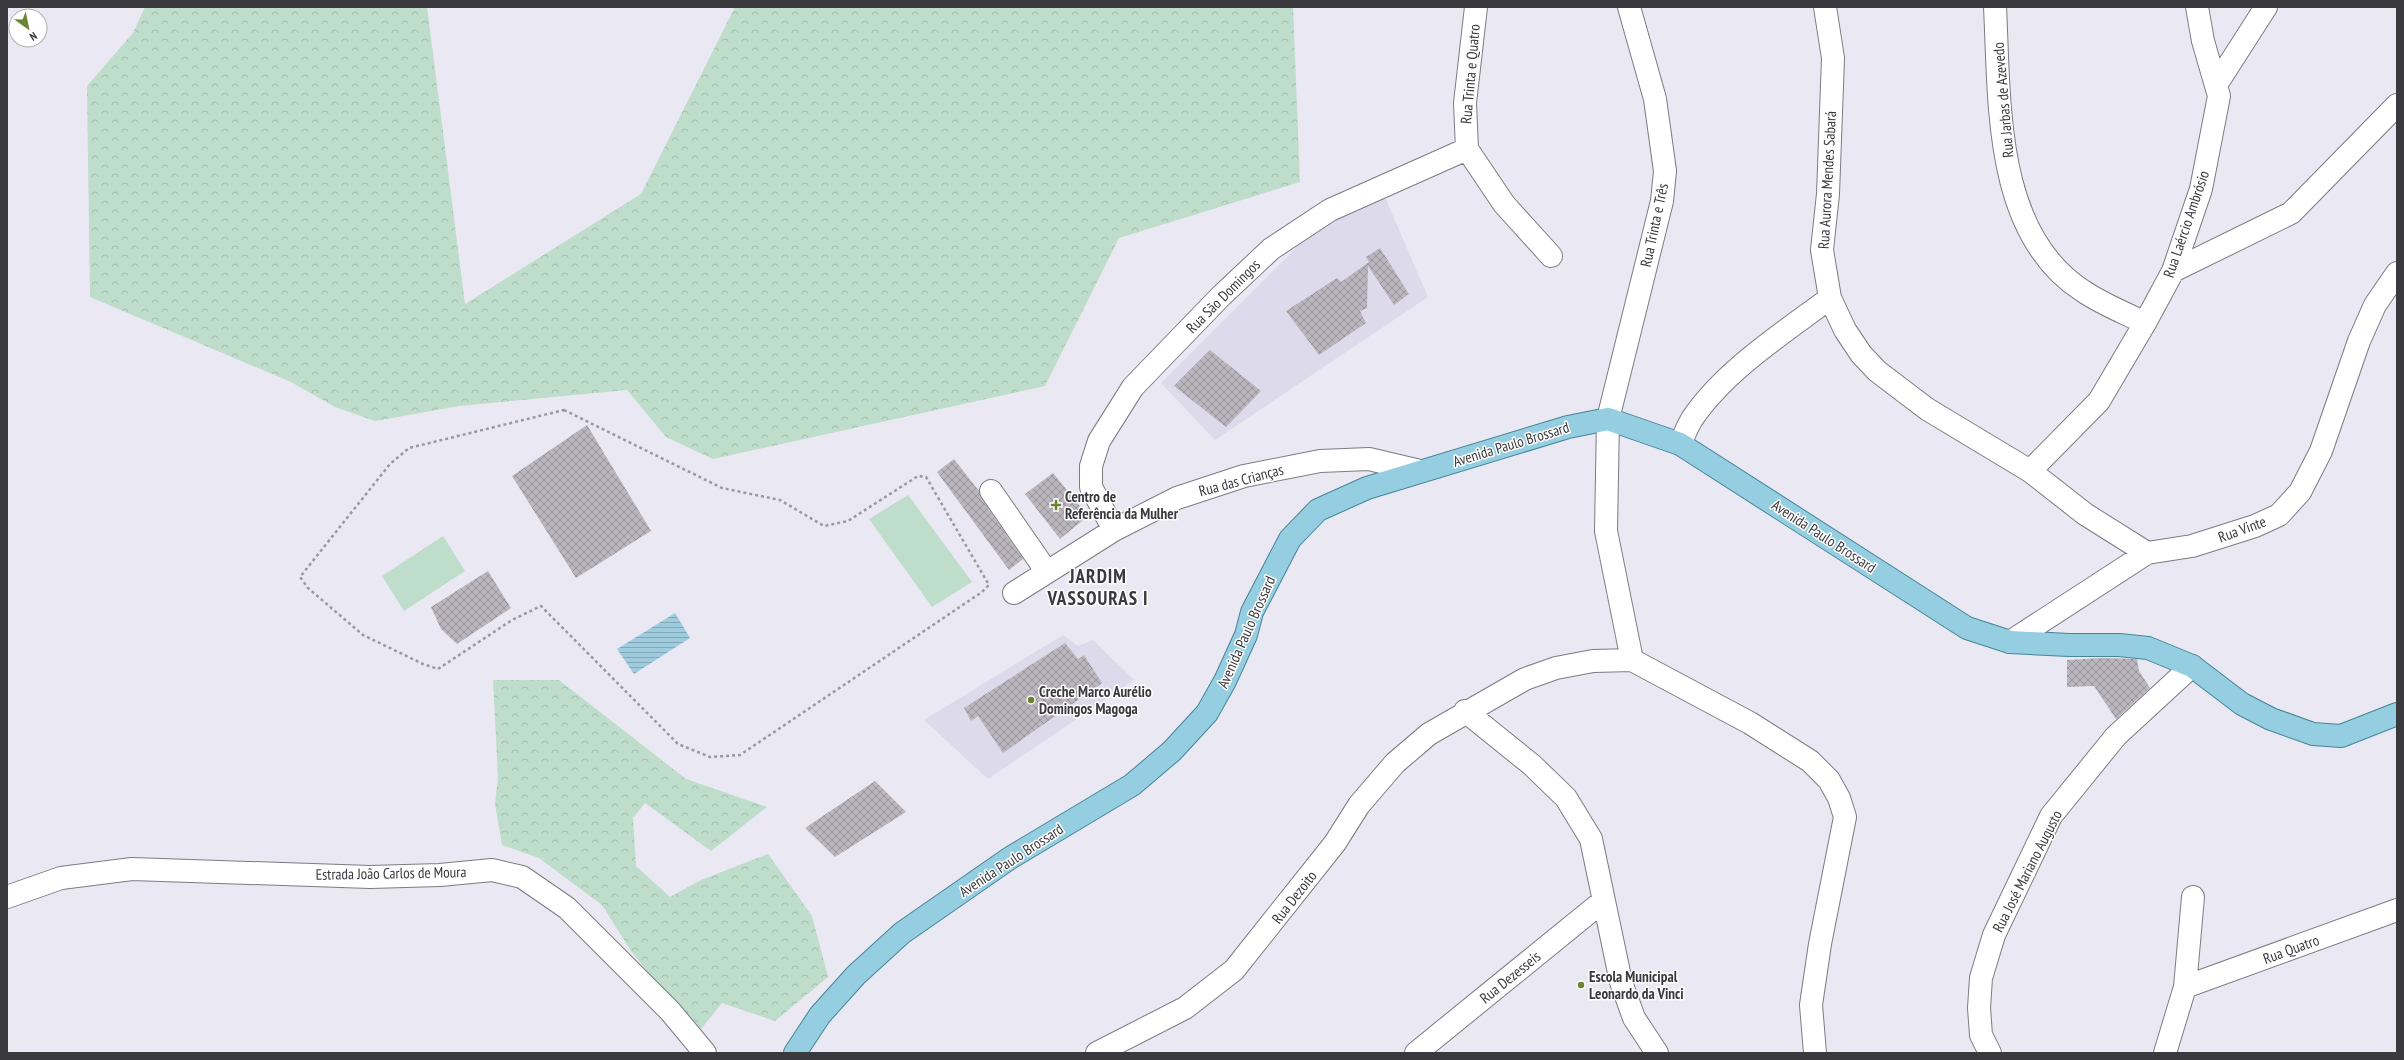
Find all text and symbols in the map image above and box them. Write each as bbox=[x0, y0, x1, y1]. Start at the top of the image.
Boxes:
north arrow bbox=[8, 8, 48, 48]
street label: Rua Trinta e Quatro bbox=[1456, 23, 1484, 125]
text: N bbox=[27, 29, 40, 44]
street label: Rua Jarbas de Azevedo bbox=[1988, 41, 2018, 159]
street label: Rua Aurora Mendes Sabará bbox=[1814, 110, 1840, 250]
street label: Rua Laércio Ambrósio bbox=[2159, 168, 2213, 280]
street label: Rua Trinta e Três bbox=[1636, 181, 1672, 269]
street label: Rua São Domingos bbox=[1182, 255, 1264, 337]
street label: Avenida Paulo Brossard bbox=[1451, 417, 1571, 471]
street label: Rua das Crianças bbox=[1197, 460, 1285, 500]
place label: Centro de Referência da Mulher bbox=[1065, 487, 1179, 523]
street label: Avenida Paulo Brossard bbox=[1768, 495, 1880, 577]
marker: Centro de Referência da Mulher bbox=[1050, 499, 1062, 511]
street label: Rua Vinte bbox=[2215, 512, 2269, 546]
district label: JARDIM VASSOURAS I bbox=[1046, 564, 1149, 610]
street label: Avenida Paulo Brossard bbox=[1213, 573, 1279, 691]
place label: Creche Marco Aurélio Domingos Magoga bbox=[1039, 682, 1152, 718]
marker: Creche Marco Aurélio Domingos Magoga bbox=[1026, 695, 1036, 705]
street label: Rua José Mariano Augusto bbox=[1988, 807, 2066, 935]
street label: Avenida Paulo Brossard bbox=[955, 819, 1067, 901]
street label: Estrada João Carlos de Moura bbox=[315, 862, 467, 884]
street label: Rua Dezoito bbox=[1267, 867, 1321, 927]
street label: Rua Quatro bbox=[2260, 930, 2322, 968]
street label: Rua Dezesseis bbox=[1476, 947, 1544, 1007]
place label: Escola Municipal Leonardo da Vinci bbox=[1589, 967, 1684, 1003]
marker: Escola Municipal Leonardo da Vinci bbox=[1576, 980, 1586, 990]

